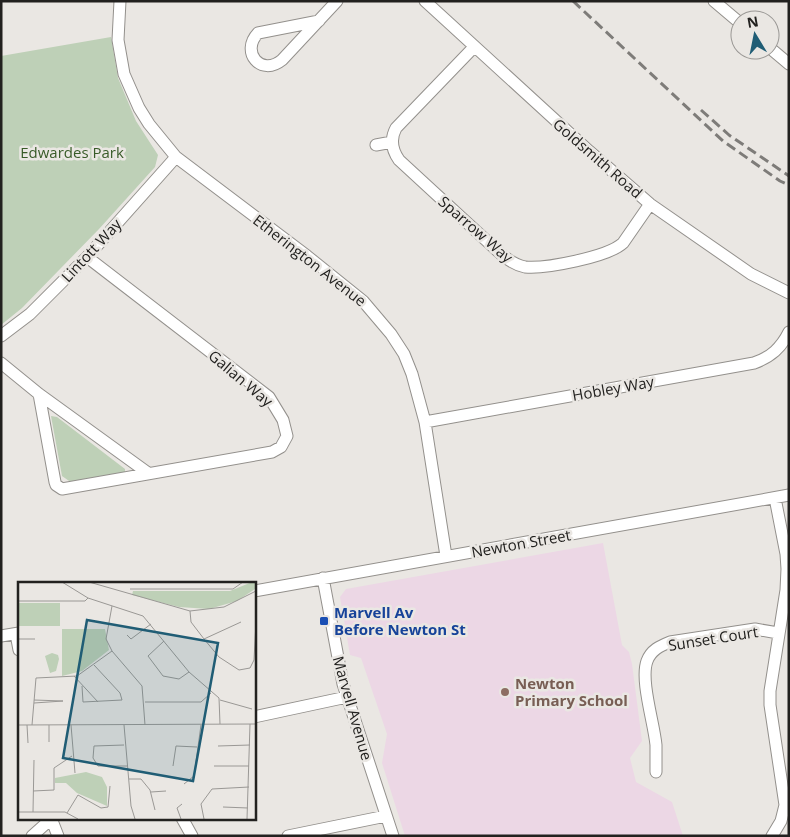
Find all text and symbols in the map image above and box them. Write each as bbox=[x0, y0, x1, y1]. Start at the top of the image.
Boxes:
north arrow bbox=[730, 10, 780, 60]
text: N bbox=[745, 11, 760, 32]
street label: Goldsmith Road bbox=[549, 114, 647, 202]
park label: Edwardes Park bbox=[20, 142, 124, 162]
street label: Sparrow Way bbox=[435, 191, 518, 267]
street label: Etherington Avenue bbox=[249, 210, 371, 310]
street label: Lintott Way bbox=[57, 214, 126, 286]
street label: Galian Way bbox=[205, 345, 278, 411]
street label: Hobley Way bbox=[571, 371, 656, 405]
street label: Newton Street bbox=[470, 524, 572, 562]
inset map bbox=[18, 582, 255, 820]
place label: Marvell Av Before Newton St bbox=[334, 602, 466, 639]
marker: Marvell Av Before Newton St bbox=[318, 615, 330, 627]
street label: Sunset Court bbox=[667, 621, 759, 655]
street label: Marvell Avenue bbox=[329, 654, 377, 762]
place label: Newton Primary School bbox=[515, 673, 628, 710]
marker: Newton Primary School bbox=[499, 686, 511, 698]

